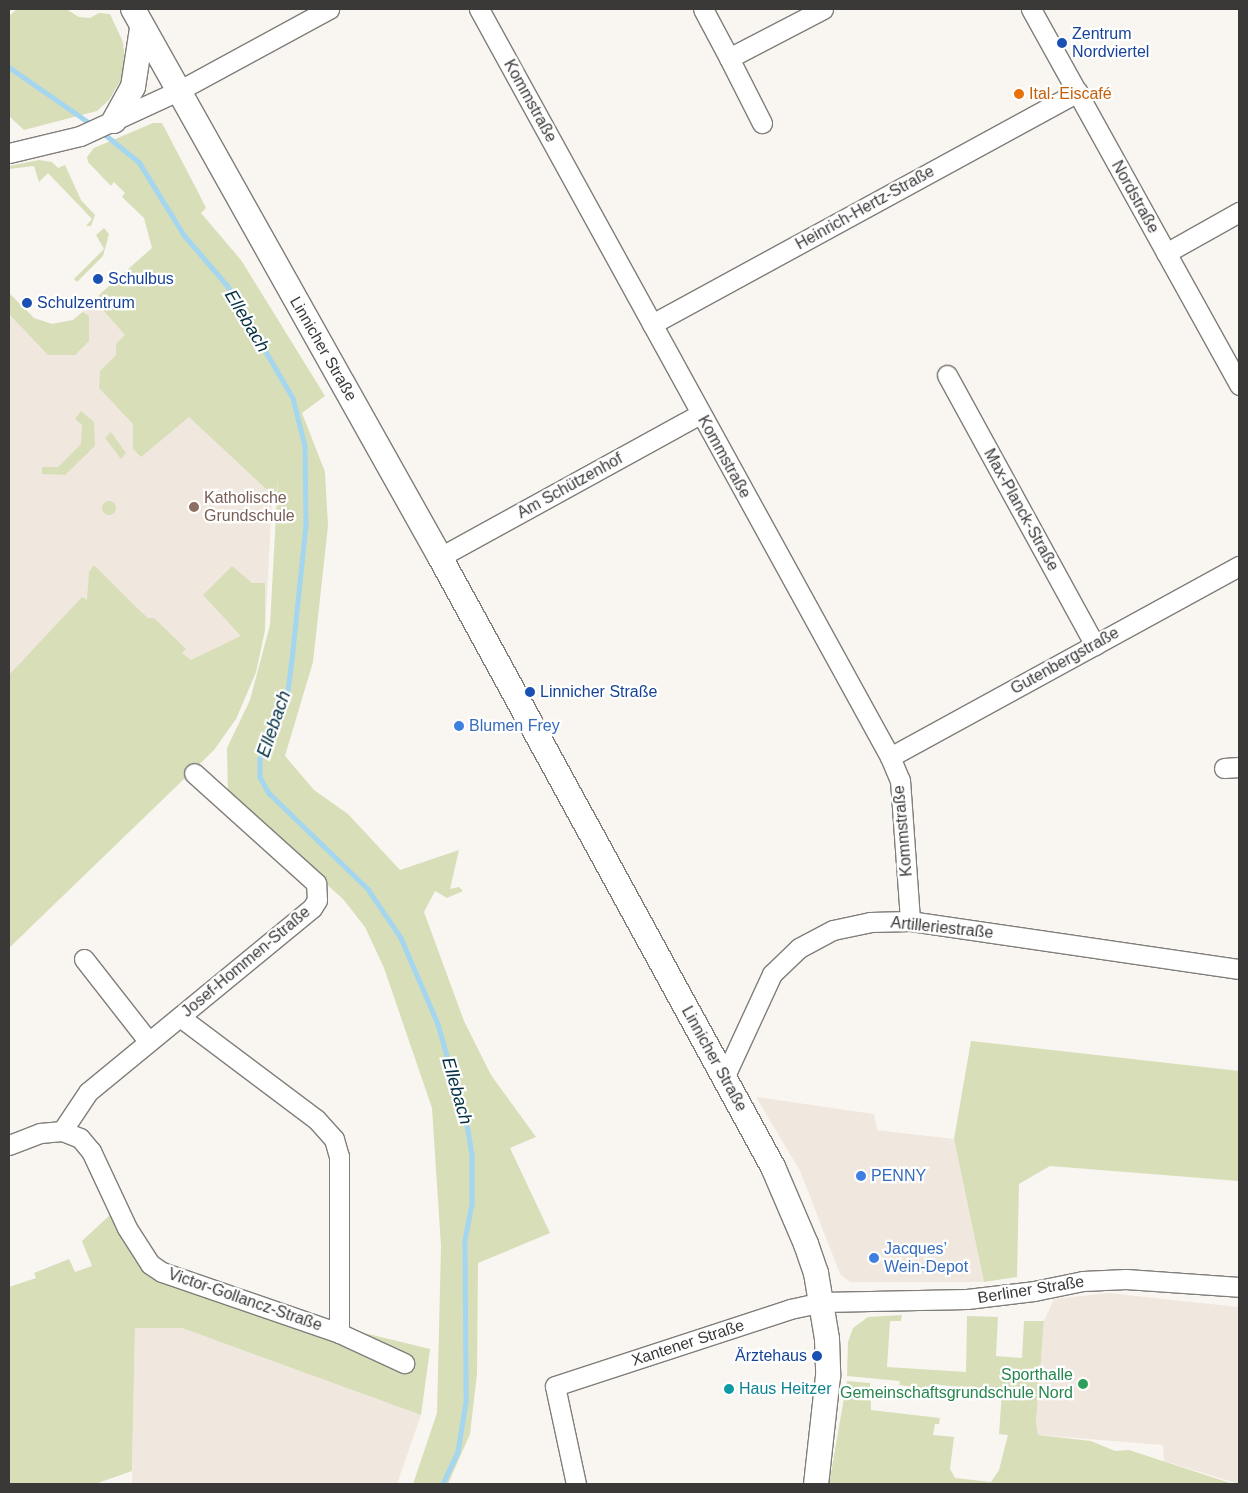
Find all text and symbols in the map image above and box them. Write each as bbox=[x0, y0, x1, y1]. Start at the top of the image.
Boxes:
place label: Zentrum Nordviertel bbox=[1072, 24, 1149, 62]
marker: Zentrum Nordviertel bbox=[1056, 37, 1068, 49]
street label: Kommstraße bbox=[499, 56, 561, 146]
place label: Ital. Eiscafé bbox=[1029, 84, 1112, 104]
marker: Ital. Eiscafé bbox=[1013, 88, 1025, 100]
street label: Nordstraße bbox=[1107, 157, 1163, 237]
street label: Heinrich-Hertz-Straße bbox=[792, 162, 938, 254]
place label: Schulbus bbox=[108, 269, 174, 289]
marker: Schulbus bbox=[92, 273, 104, 285]
water label: Ellebach bbox=[220, 286, 274, 356]
place label: Schulzentrum bbox=[37, 293, 135, 313]
street label: Linnicher Straße bbox=[285, 293, 361, 405]
marker: Schulzentrum bbox=[21, 297, 33, 309]
street label: Kommstraße bbox=[693, 412, 755, 502]
street label: Max-Planck-Straße bbox=[979, 445, 1063, 575]
street label: Am Schützenhof bbox=[514, 449, 626, 523]
place label: Katholische Grundschule bbox=[204, 488, 295, 526]
marker: Katholische Grundschule bbox=[188, 501, 200, 513]
street label: Gutenbergstraße bbox=[1007, 623, 1123, 699]
place label: Linnicher Straße bbox=[540, 682, 657, 702]
marker: Linnicher Straße bbox=[524, 686, 536, 698]
water label: Ellebach bbox=[253, 688, 295, 760]
place label: Blumen Frey bbox=[469, 716, 560, 736]
marker: Blumen Frey bbox=[453, 720, 465, 732]
street label: Kommstraße bbox=[889, 785, 917, 877]
street label: Josef-Hommen-Straße bbox=[178, 903, 314, 1021]
street label: Artilleriestraße bbox=[890, 913, 994, 943]
street label: Linnicher Straße bbox=[677, 1003, 751, 1115]
water label: Ellebach bbox=[437, 1055, 477, 1127]
place label: PENNY bbox=[871, 1166, 926, 1186]
marker: PENNY bbox=[855, 1170, 867, 1182]
place label: Jacques’ Wein-Depot bbox=[884, 1239, 968, 1277]
marker: Jacques’ Wein-Depot bbox=[868, 1252, 880, 1264]
street label: Victor-Gollancz-Straße bbox=[166, 1265, 324, 1335]
street label: Berliner Straße bbox=[976, 1272, 1086, 1308]
street label: Xantener Straße bbox=[629, 1316, 747, 1370]
place label: Ärztehaus bbox=[735, 1346, 807, 1366]
marker: Ärztehaus bbox=[811, 1350, 823, 1362]
place label: Sporthalle Gemeinschaftsgrundschule Nord bbox=[840, 1365, 1073, 1403]
marker: Sporthalle Gemeinschaftsgrundschule Nord bbox=[1077, 1378, 1089, 1390]
place label: Haus Heitzer bbox=[739, 1379, 831, 1399]
marker: Haus Heitzer bbox=[723, 1383, 735, 1395]

